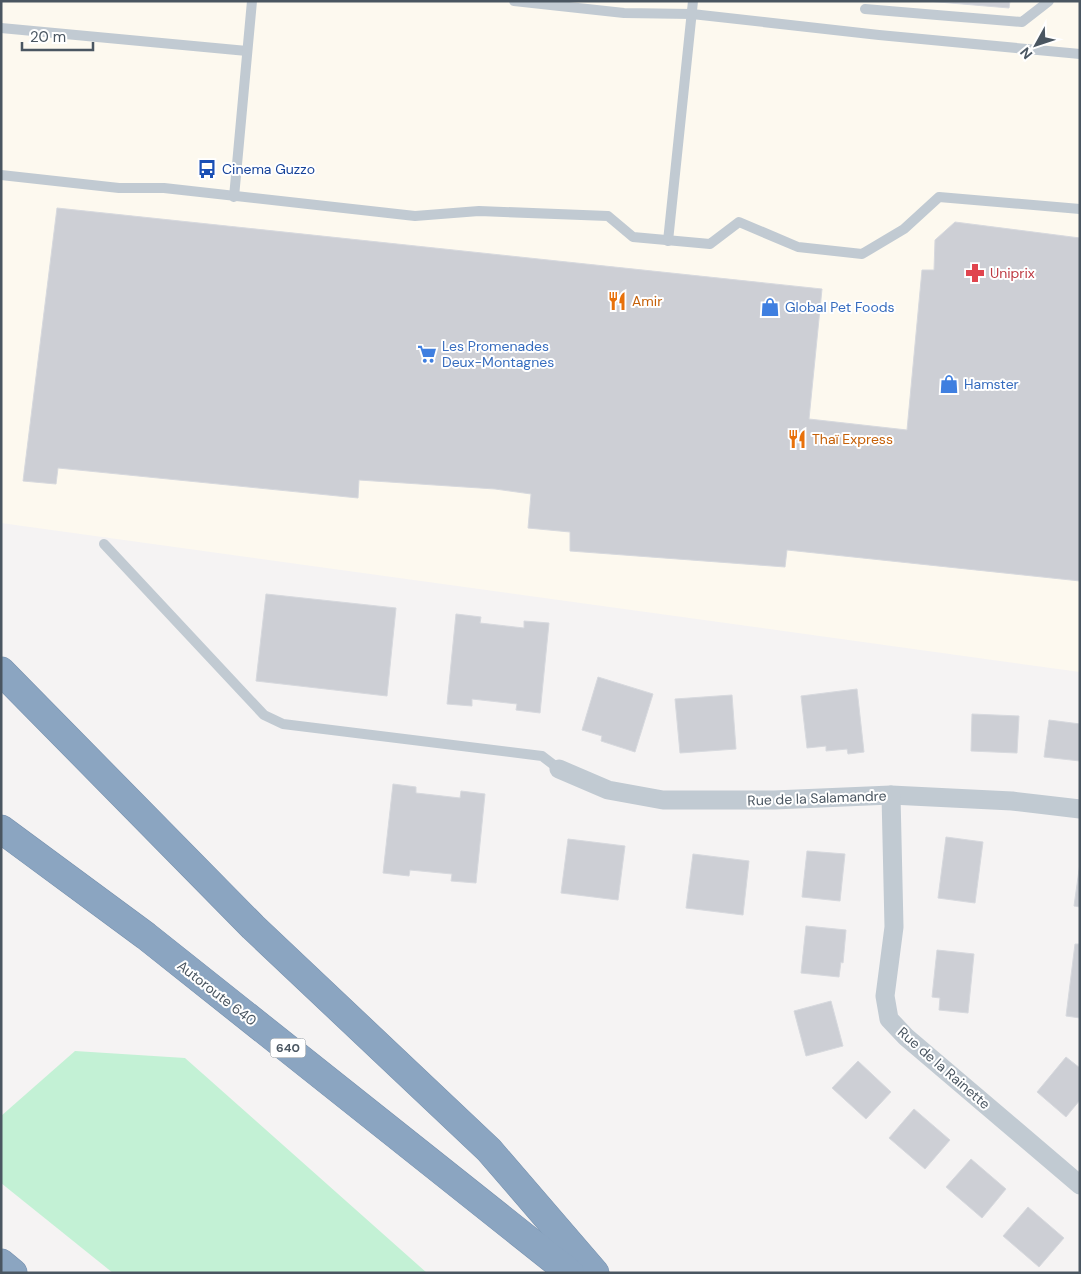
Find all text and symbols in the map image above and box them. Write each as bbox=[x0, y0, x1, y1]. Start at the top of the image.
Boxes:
scale bar bbox=[22, 20, 94, 52]
north arrow bbox=[1011, 20, 1061, 70]
text: 20 m bbox=[30, 27, 66, 47]
text: N bbox=[1016, 44, 1036, 63]
bus stop icon: Cinema Guzzo bbox=[196, 158, 218, 180]
place label: Cinema Guzzo bbox=[222, 160, 315, 178]
pharmacy icon: Uniprix bbox=[964, 262, 986, 284]
place label: Uniprix bbox=[990, 264, 1035, 282]
restaurant icon: Amir bbox=[606, 290, 628, 312]
place label: Amir bbox=[632, 292, 662, 310]
shop icon: Global Pet Foods bbox=[759, 296, 781, 318]
place label: Global Pet Foods bbox=[785, 298, 895, 316]
place label: Les Promenades Deux-Montagnes bbox=[442, 337, 554, 371]
supermarket icon: Les Promenades Deux-Montagnes bbox=[416, 343, 438, 365]
shop icon: Hamster bbox=[938, 373, 960, 395]
place label: Hamster bbox=[964, 375, 1019, 393]
restaurant icon: Thaï Express bbox=[786, 428, 808, 450]
place label: Thaï Express bbox=[812, 430, 893, 448]
street label: Rue de la Salamandre bbox=[747, 787, 887, 809]
street label: Autoroute 640 bbox=[174, 956, 260, 1030]
street label: Rue de la Rainette bbox=[894, 1023, 994, 1113]
road number: 640 bbox=[270, 1038, 306, 1058]

